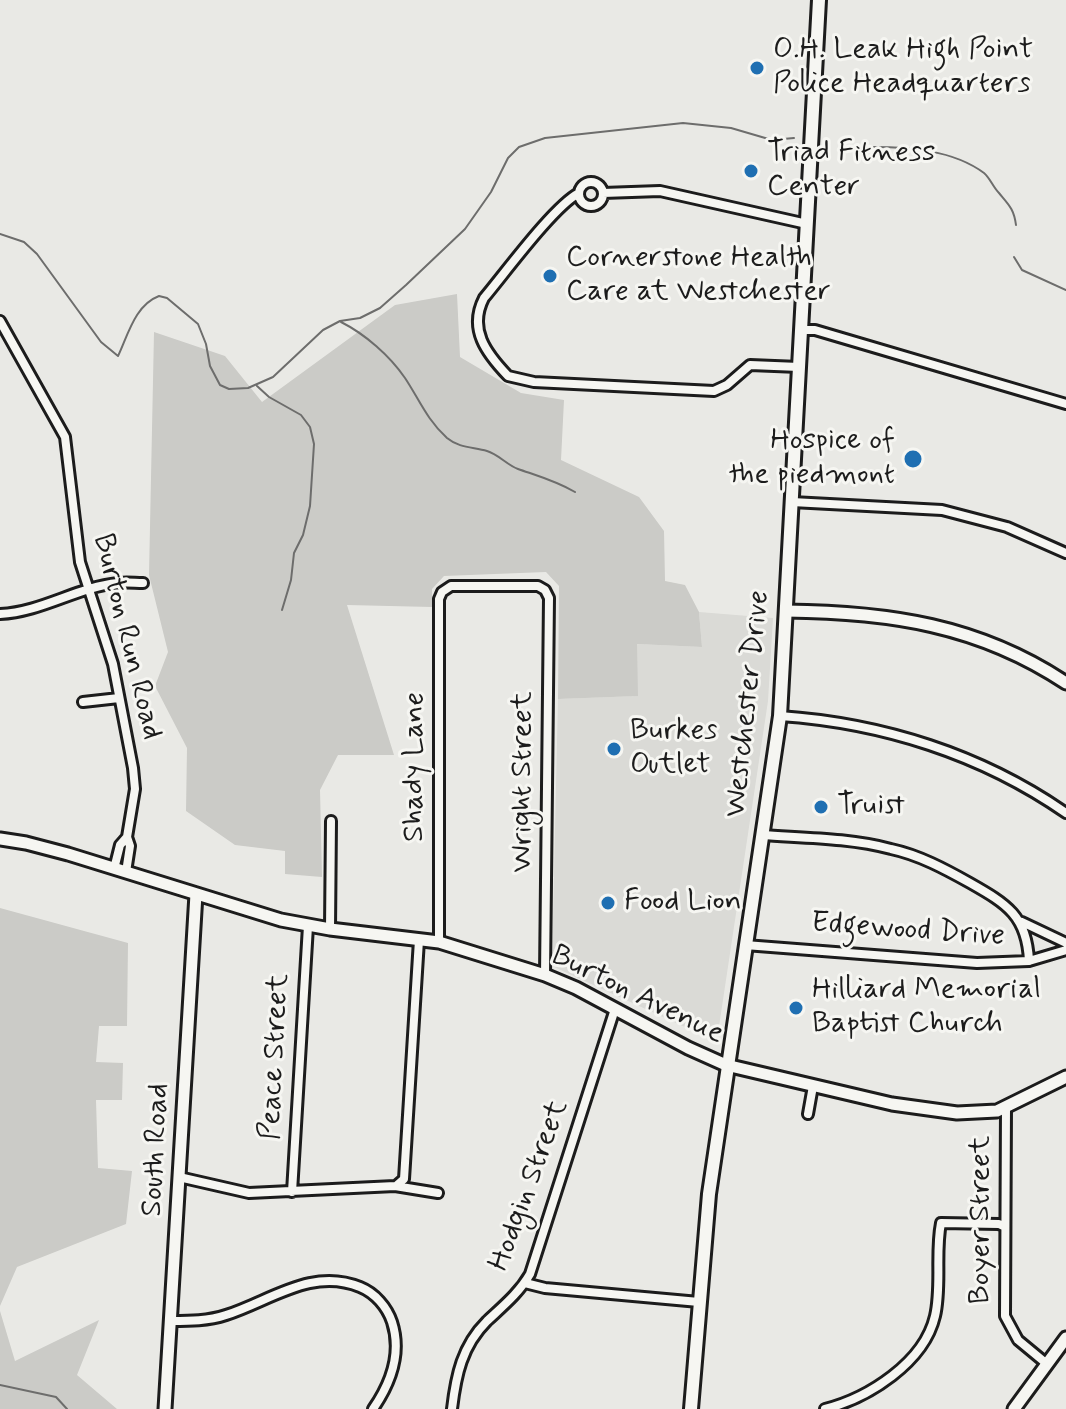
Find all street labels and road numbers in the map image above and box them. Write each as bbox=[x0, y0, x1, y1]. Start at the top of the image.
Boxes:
street label: Burton Run Road bbox=[83, 530, 169, 744]
street label: Westchester Drive bbox=[719, 589, 779, 819]
street label: Wright Street bbox=[506, 691, 542, 873]
street label: Shady Lane bbox=[398, 692, 434, 842]
street label: Edgewood Drive bbox=[810, 906, 1006, 956]
street label: Burton Avenue bbox=[545, 939, 729, 1053]
street label: Peace Street bbox=[254, 973, 298, 1141]
street label: South Road bbox=[136, 1082, 178, 1218]
street label: Hodgin Street bbox=[482, 1096, 578, 1276]
street label: Boyer Street bbox=[964, 1136, 1000, 1304]

